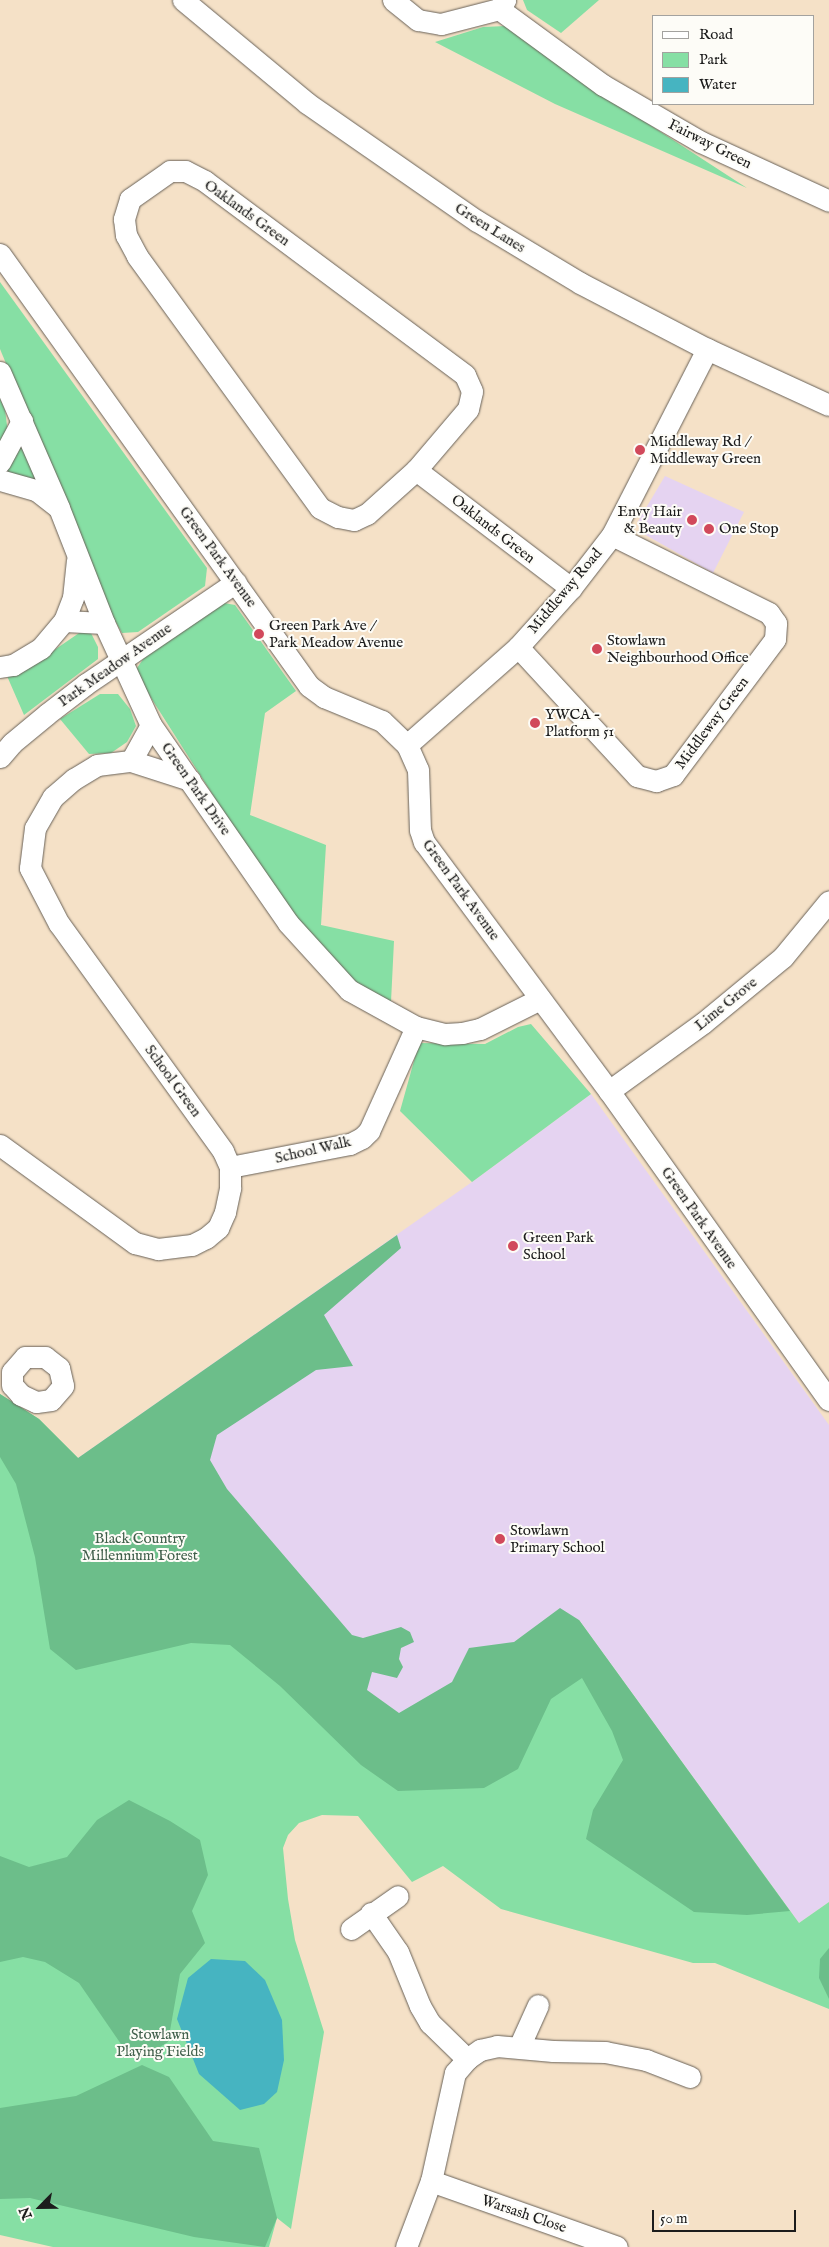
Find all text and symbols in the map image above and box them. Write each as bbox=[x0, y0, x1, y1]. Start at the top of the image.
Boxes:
legend bbox=[652, 15, 814, 105]
text: Road bbox=[699, 25, 733, 44]
text: Park bbox=[699, 50, 728, 69]
text: Water bbox=[699, 75, 736, 94]
street label: Fairway Green bbox=[665, 115, 755, 173]
street label: Oaklands Green bbox=[201, 176, 293, 250]
street label: Green Lanes bbox=[451, 199, 529, 257]
place label: Middleway Rd / Middleway Green bbox=[650, 432, 761, 467]
marker: Middleway Rd / Middleway Green bbox=[634, 444, 646, 456]
street label: Oaklands Green bbox=[448, 491, 538, 567]
place label: Envy Hair & Beauty bbox=[618, 502, 682, 537]
street label: Green Park Avenue bbox=[175, 503, 261, 611]
marker: Envy Hair & Beauty bbox=[686, 514, 698, 526]
place label: One Stop bbox=[719, 520, 779, 538]
marker: One Stop bbox=[703, 523, 715, 535]
street label: Middleway Road bbox=[524, 545, 606, 637]
place label: Green Park Ave / Park Meadow Avenue bbox=[269, 616, 403, 651]
street label: Park Meadow Avenue bbox=[55, 619, 175, 711]
marker: Green Park Ave / Park Meadow Avenue bbox=[253, 628, 265, 640]
place label: Stowlawn Neighbourhood Office bbox=[607, 631, 749, 666]
marker: Stowlawn Neighbourhood Office bbox=[591, 643, 603, 655]
street label: Middleway Green bbox=[671, 673, 753, 773]
place label: YWCA - Platform 51 bbox=[545, 705, 614, 740]
marker: YWCA - Platform 51 bbox=[529, 717, 541, 729]
street label: Green Park Drive bbox=[157, 739, 235, 839]
street label: Green Park Avenue bbox=[418, 836, 504, 944]
street label: Lime Grove bbox=[691, 973, 761, 1035]
street label: School Green bbox=[141, 1041, 205, 1121]
street label: School Walk bbox=[273, 1133, 353, 1167]
street label: Green Park Avenue bbox=[657, 1164, 741, 1272]
place label: Green Park School bbox=[523, 1228, 594, 1263]
marker: Green Park School bbox=[507, 1240, 519, 1252]
place label: Stowlawn Primary School bbox=[510, 1521, 605, 1556]
park label: Black Country Millennium Forest bbox=[82, 1529, 198, 1564]
marker: Stowlawn Primary School bbox=[494, 1533, 506, 1545]
park label: Stowlawn Playing Fields bbox=[116, 2025, 204, 2060]
north arrow bbox=[15, 2182, 65, 2232]
street label: Warsash Close bbox=[479, 2191, 569, 2237]
scale bar bbox=[654, 2200, 798, 2232]
text: N bbox=[16, 2204, 37, 2222]
text: 50 m bbox=[660, 2209, 688, 2228]

